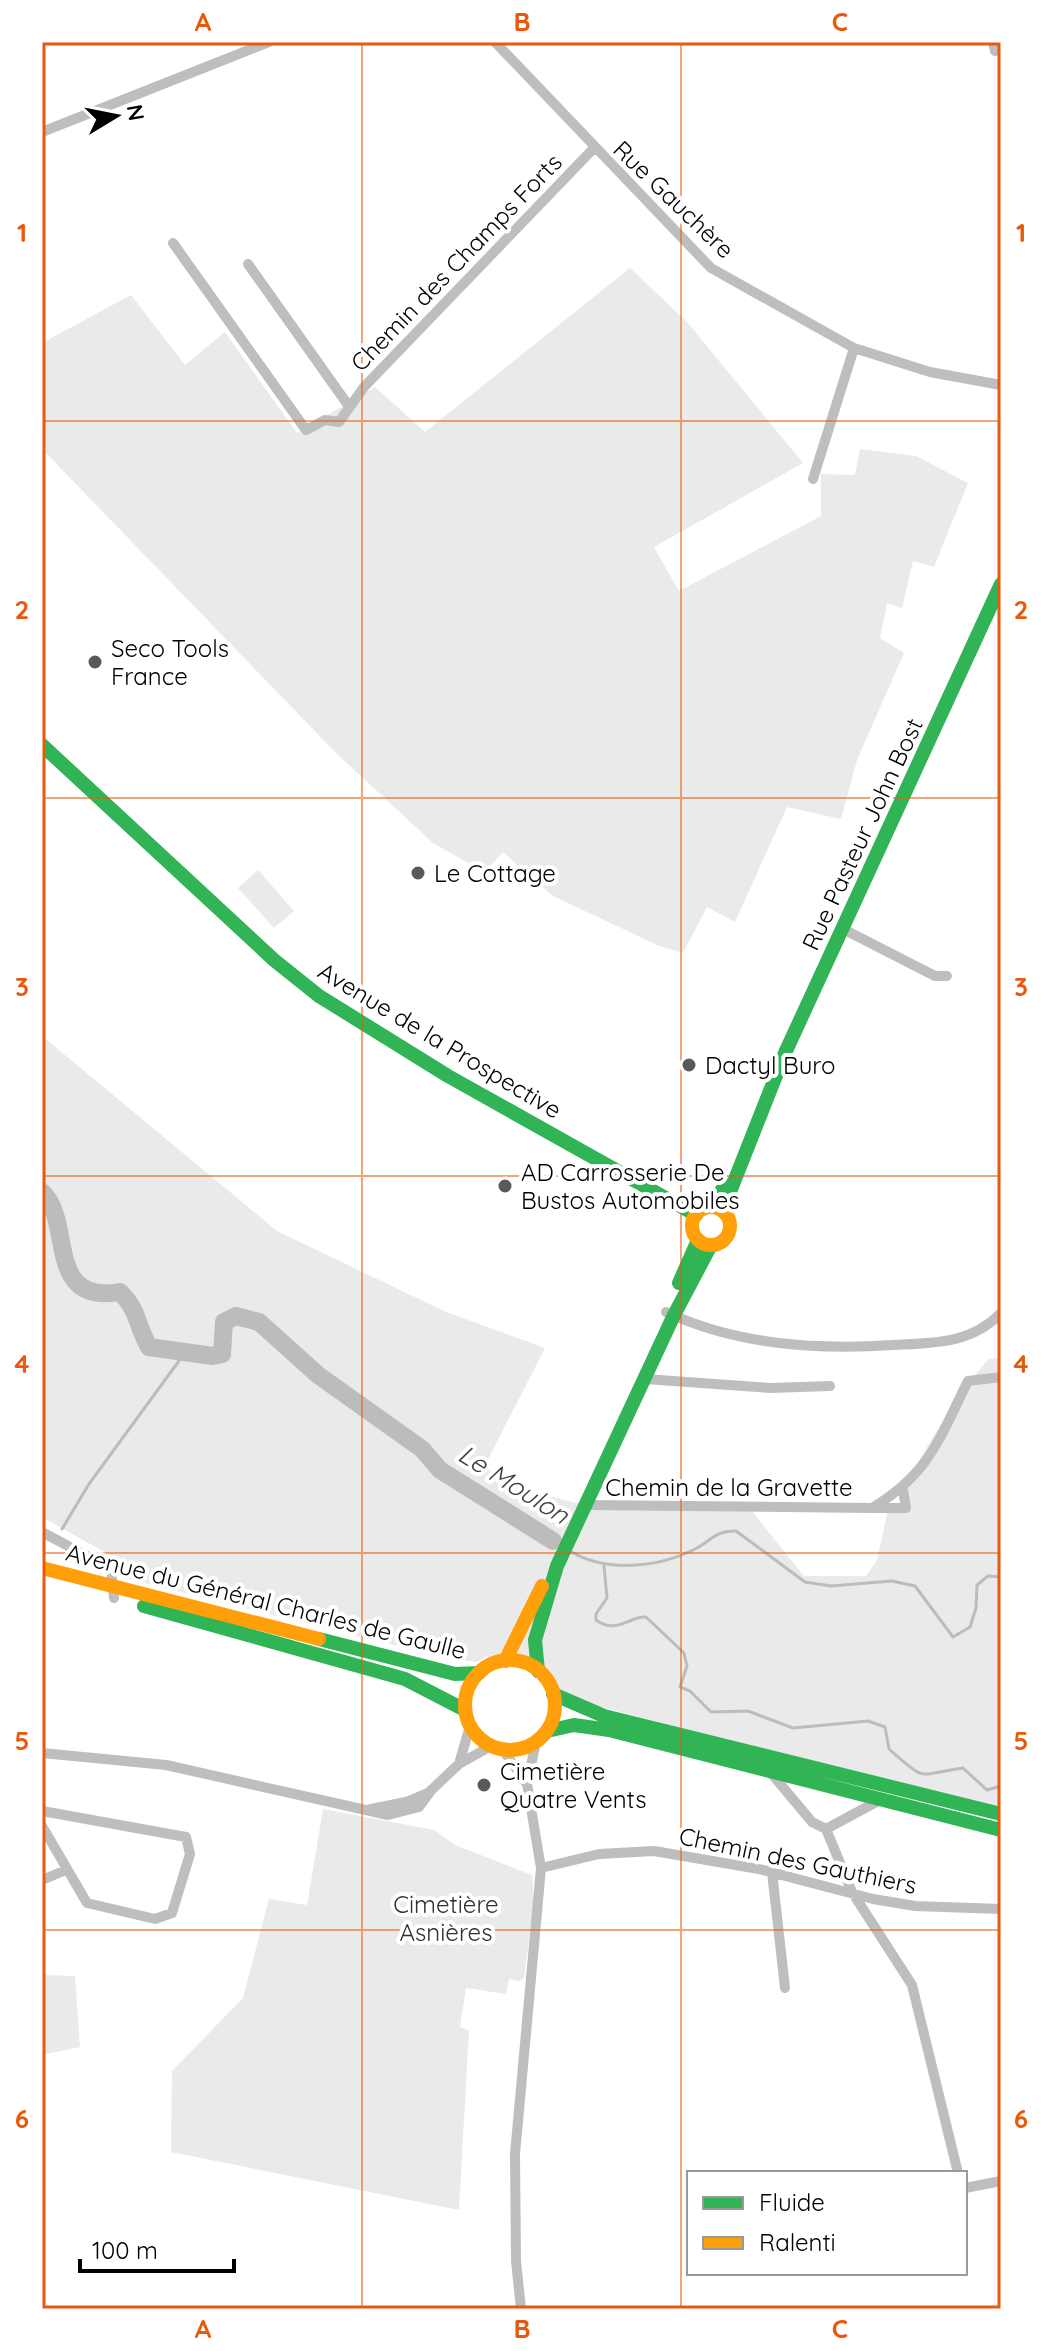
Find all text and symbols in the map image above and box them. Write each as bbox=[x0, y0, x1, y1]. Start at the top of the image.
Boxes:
text: A bbox=[195, 5, 212, 38]
text: B bbox=[513, 5, 531, 38]
text: C bbox=[832, 5, 848, 38]
north arrow bbox=[76, 76, 156, 156]
text: N bbox=[121, 102, 151, 123]
street label: Rue Gauchère bbox=[607, 134, 741, 264]
street label: Chemin des Champs Forts bbox=[344, 147, 568, 377]
text: 1 bbox=[17, 216, 27, 249]
text: 1 bbox=[1016, 216, 1026, 249]
text: 2 bbox=[15, 593, 29, 626]
text: 2 bbox=[1014, 593, 1028, 626]
place label: Seco Tools France bbox=[111, 633, 229, 691]
marker: Seco Tools France bbox=[86, 653, 104, 671]
street label: Rue Pasteur John Bost bbox=[795, 713, 929, 955]
place label: Le Cottage bbox=[434, 858, 556, 888]
marker: Le Cottage bbox=[409, 864, 427, 882]
street label: Avenue de la Prospective bbox=[313, 955, 567, 1125]
text: 3 bbox=[15, 970, 29, 1003]
text: 3 bbox=[1014, 970, 1028, 1003]
place label: Dactyl Buro bbox=[705, 1050, 836, 1080]
marker: Dactyl Buro bbox=[680, 1056, 698, 1074]
place label: AD Carrosserie De Bustos Automobiles bbox=[521, 1157, 739, 1215]
marker: AD Carrosserie De Bustos Automobiles bbox=[496, 1177, 514, 1195]
text: 4 bbox=[14, 1347, 30, 1380]
text: 4 bbox=[1013, 1347, 1029, 1380]
water label: Le Moulon bbox=[453, 1437, 576, 1531]
street label: Chemin de la Gravette bbox=[605, 1472, 853, 1502]
street label: Avenue du Général Charles de Gaulle bbox=[63, 1537, 469, 1665]
text: 5 bbox=[15, 1724, 29, 1757]
text: 5 bbox=[1014, 1724, 1028, 1757]
place label: Cimetière Quatre Vents bbox=[500, 1756, 646, 1814]
marker: Cimetière Quatre Vents bbox=[475, 1776, 493, 1794]
street label: Chemin des Gauthiers bbox=[676, 1820, 920, 1900]
park label: Cimetière Asnières bbox=[393, 1889, 499, 1947]
text: 6 bbox=[15, 2102, 29, 2135]
text: 6 bbox=[1014, 2102, 1028, 2135]
legend bbox=[687, 2171, 967, 2275]
text: Fluide bbox=[759, 2187, 825, 2217]
scale bar bbox=[80, 2223, 234, 2273]
text: Ralenti bbox=[759, 2227, 836, 2257]
text: 100 m bbox=[92, 2235, 158, 2265]
text: A bbox=[195, 2312, 212, 2345]
text: B bbox=[513, 2312, 531, 2345]
text: C bbox=[832, 2312, 848, 2345]

